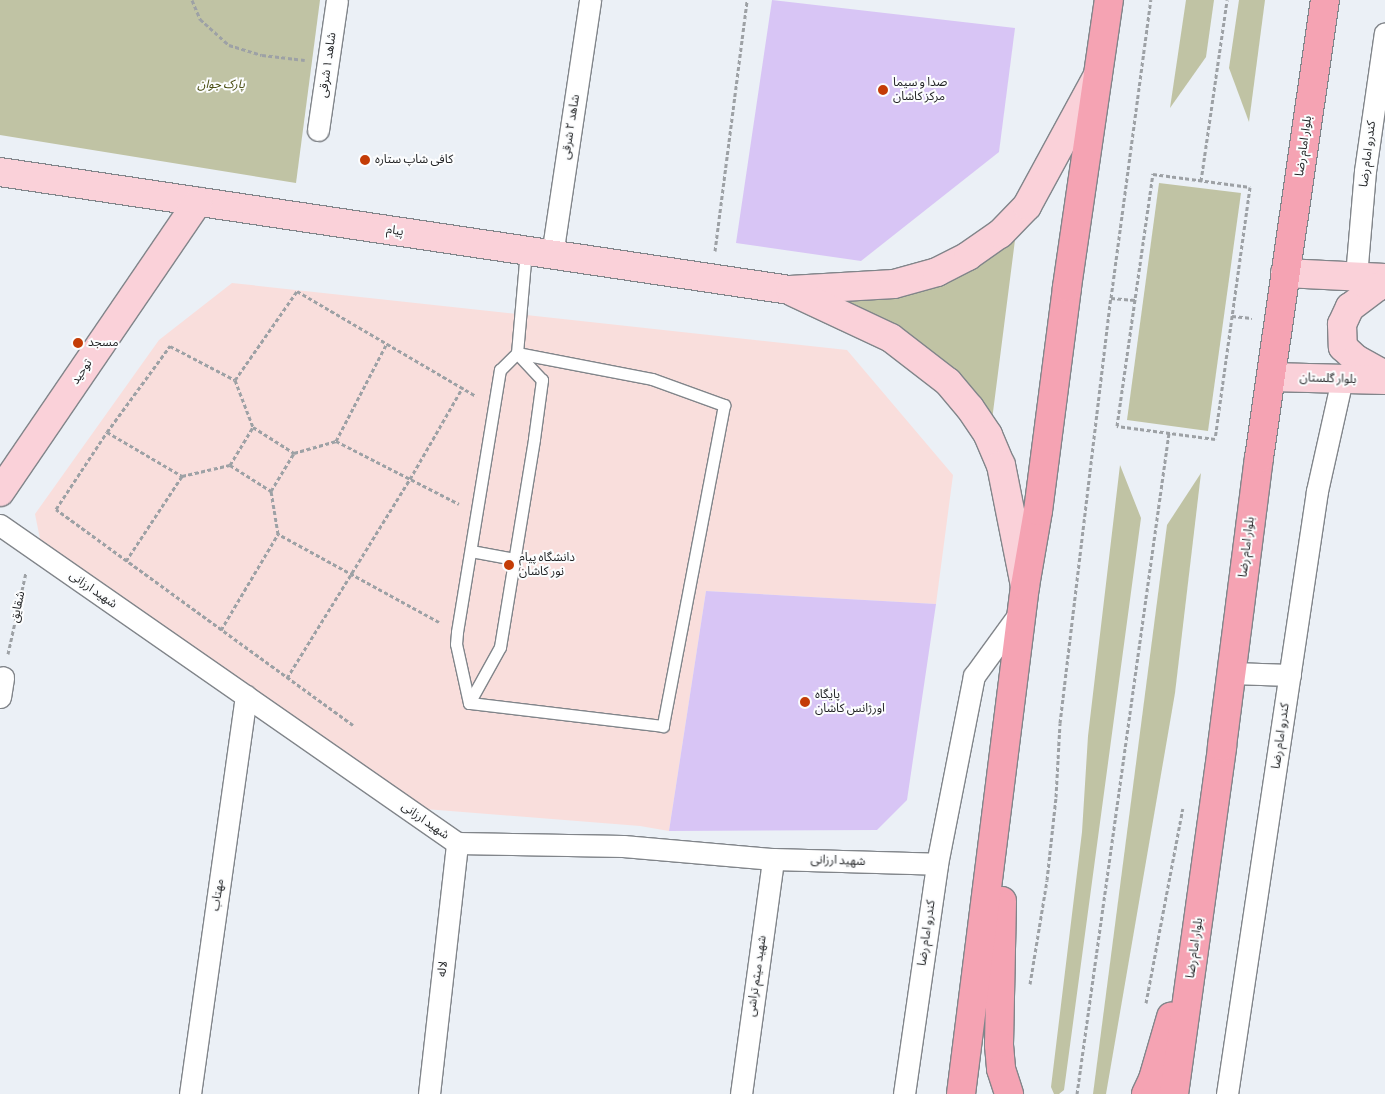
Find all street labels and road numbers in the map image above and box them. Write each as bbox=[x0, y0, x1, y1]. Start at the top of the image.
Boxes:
street label: شاهد ۱ شرقی bbox=[316, 32, 340, 98]
street label: شاهد ۲ شرقی bbox=[559, 94, 583, 160]
street label: بلوار امام رضا bbox=[1293, 115, 1315, 177]
street label: کندرو امام رضا bbox=[1357, 120, 1379, 188]
street label: پیام bbox=[385, 223, 405, 239]
street label: توحید bbox=[68, 357, 96, 387]
street label: بلوار گلستان bbox=[1299, 371, 1357, 387]
street label: بلوار امام رضا bbox=[1236, 516, 1258, 578]
street label: شهید ارزانی bbox=[66, 568, 120, 612]
street label: شقایق bbox=[8, 590, 28, 624]
street label: کندرو امام رضا bbox=[1269, 702, 1293, 770]
street label: شهید ارزانی bbox=[398, 799, 452, 843]
street label: شهید ارزانی bbox=[810, 853, 866, 869]
street label: مهتاب bbox=[209, 878, 227, 912]
street label: کندرو امام رضا bbox=[915, 899, 939, 967]
street label: بلوار امام رضا bbox=[1184, 917, 1206, 979]
street label: شهید میثم تراشی bbox=[744, 934, 770, 1018]
street label: لاله bbox=[435, 960, 451, 978]

